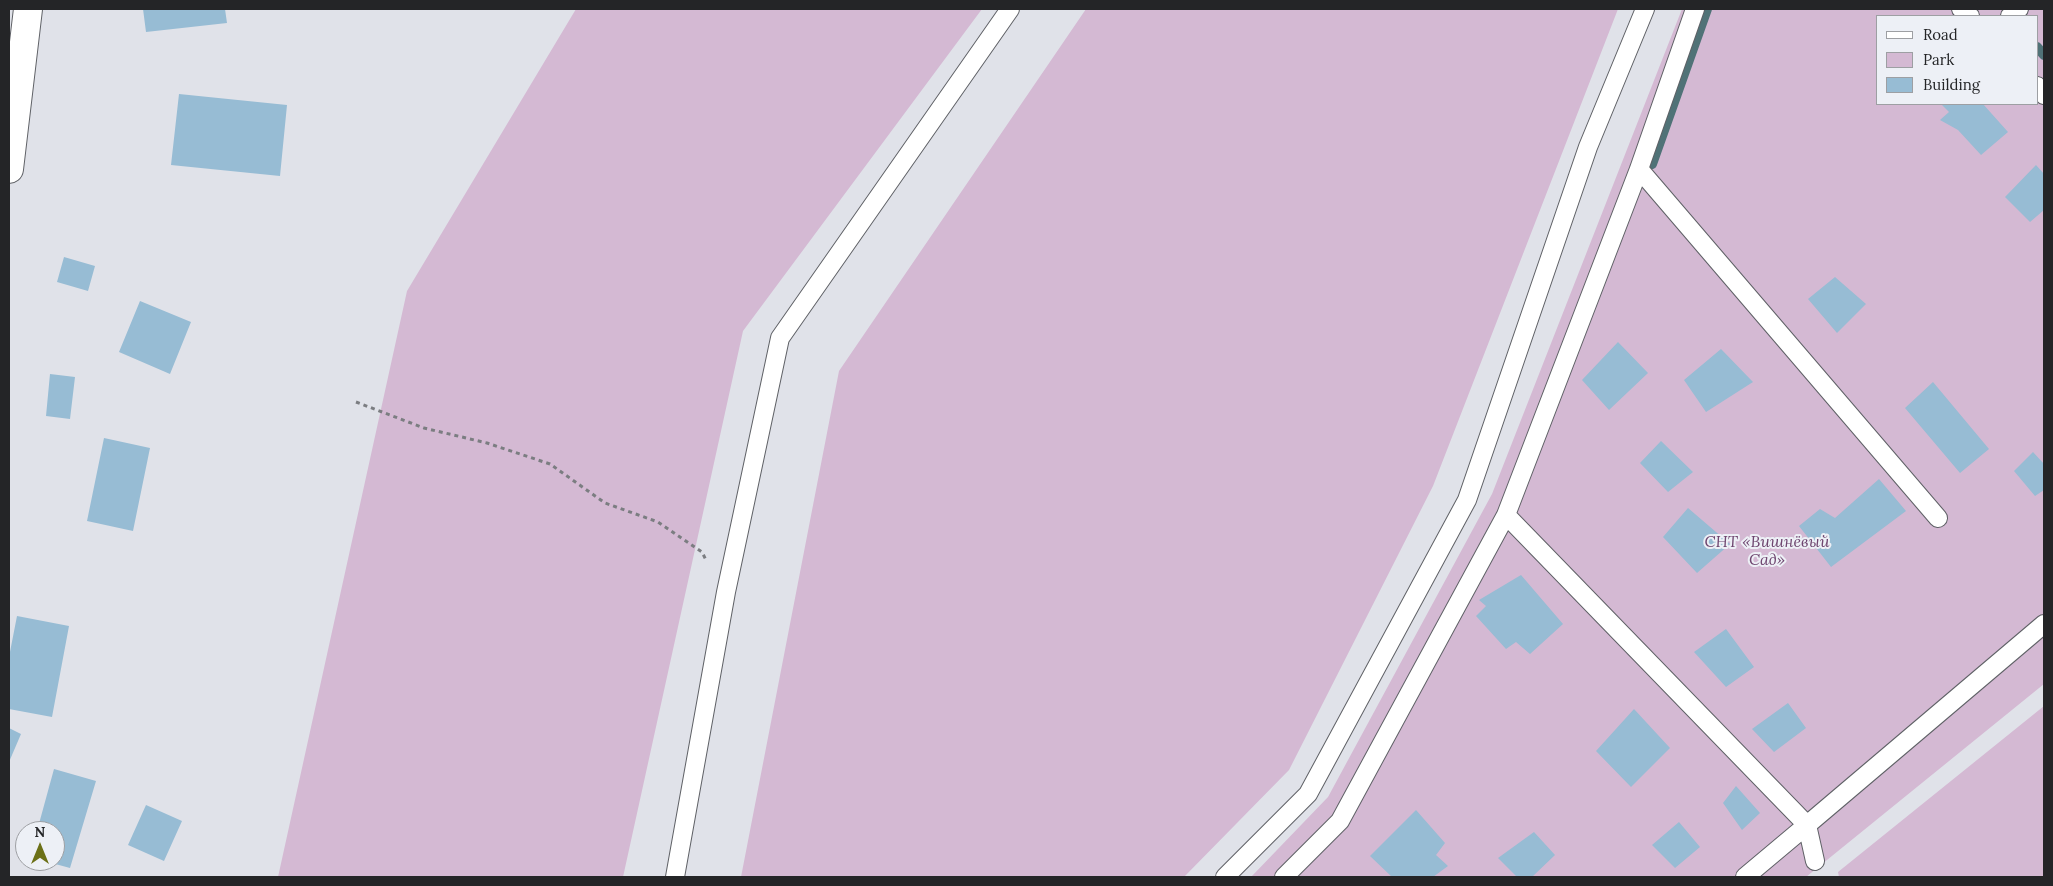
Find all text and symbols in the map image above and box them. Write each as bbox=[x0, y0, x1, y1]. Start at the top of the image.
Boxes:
legend bbox=[1876, 15, 2038, 105]
text: Road bbox=[1923, 25, 1958, 44]
text: Park bbox=[1923, 50, 1954, 69]
text: Building bbox=[1923, 75, 1980, 94]
park label: СНТ «Вишнёвый Сад» bbox=[1705, 532, 1829, 570]
north arrow bbox=[15, 821, 65, 871]
text: N bbox=[35, 823, 45, 841]

